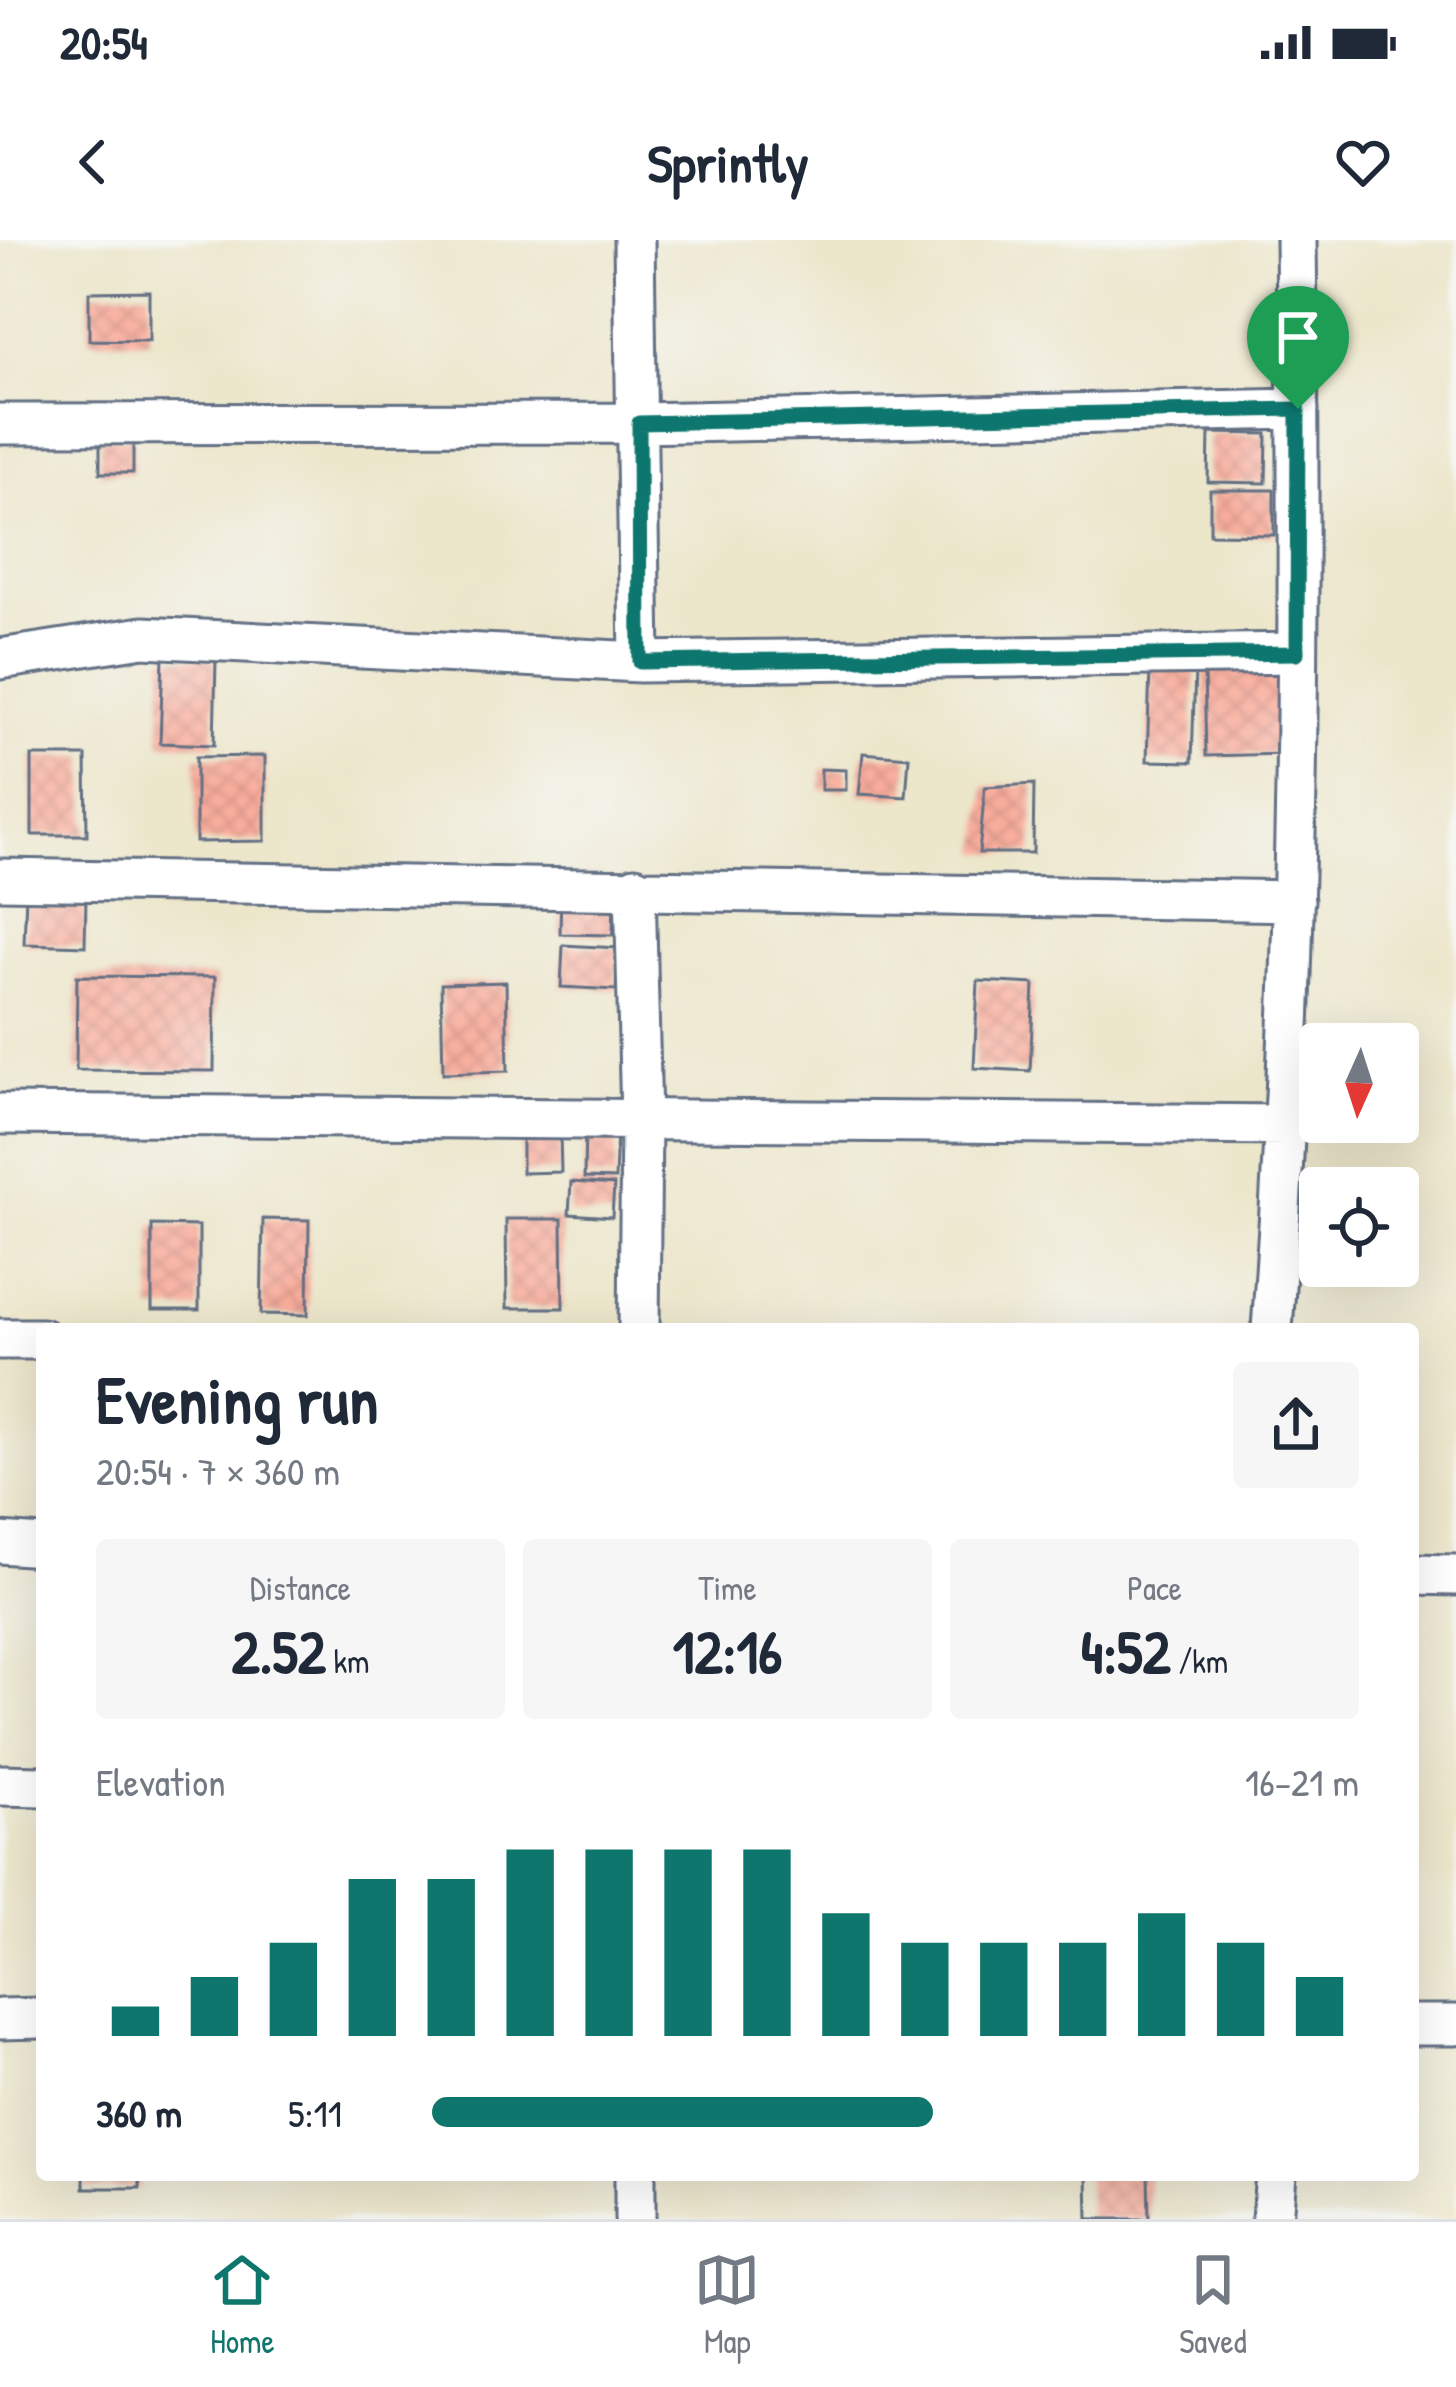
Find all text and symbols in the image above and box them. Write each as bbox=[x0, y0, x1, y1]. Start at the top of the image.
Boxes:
text: 20:54 bbox=[60, 12, 148, 73]
text: Sprintly bbox=[648, 126, 808, 199]
icon: back bbox=[60, 129, 126, 195]
icon: heart bbox=[1330, 129, 1396, 195]
pin bbox=[1247, 286, 1349, 409]
icon: arrive bbox=[1265, 304, 1331, 370]
north arrow bbox=[1299, 1023, 1419, 1143]
map controls bbox=[1299, 1023, 1419, 1287]
button: locate bbox=[1299, 1167, 1419, 1287]
text: Evening run bbox=[96, 1354, 378, 1444]
button: share bbox=[1233, 1362, 1359, 1488]
text: 20:54 · 7 × 360 m bbox=[96, 1444, 340, 1497]
text: Distance bbox=[250, 1566, 351, 1610]
text: Time bbox=[698, 1566, 757, 1610]
text: Pace bbox=[1127, 1566, 1182, 1610]
text: 2.52 bbox=[231, 1610, 326, 1692]
text: 12:16 bbox=[673, 1610, 782, 1692]
text: 4:52 bbox=[1081, 1610, 1171, 1692]
text: km bbox=[326, 1639, 370, 1683]
text: /km bbox=[1171, 1639, 1228, 1683]
text: Elevation bbox=[96, 1755, 226, 1808]
text: 16–21 m bbox=[1245, 1755, 1359, 1808]
text: 360 m bbox=[96, 2086, 182, 2139]
text: 5:11 bbox=[288, 2086, 342, 2139]
tab: Home bbox=[209, 2247, 275, 2363]
tab: Map bbox=[694, 2247, 760, 2363]
tab: Saved bbox=[1179, 2247, 1247, 2363]

